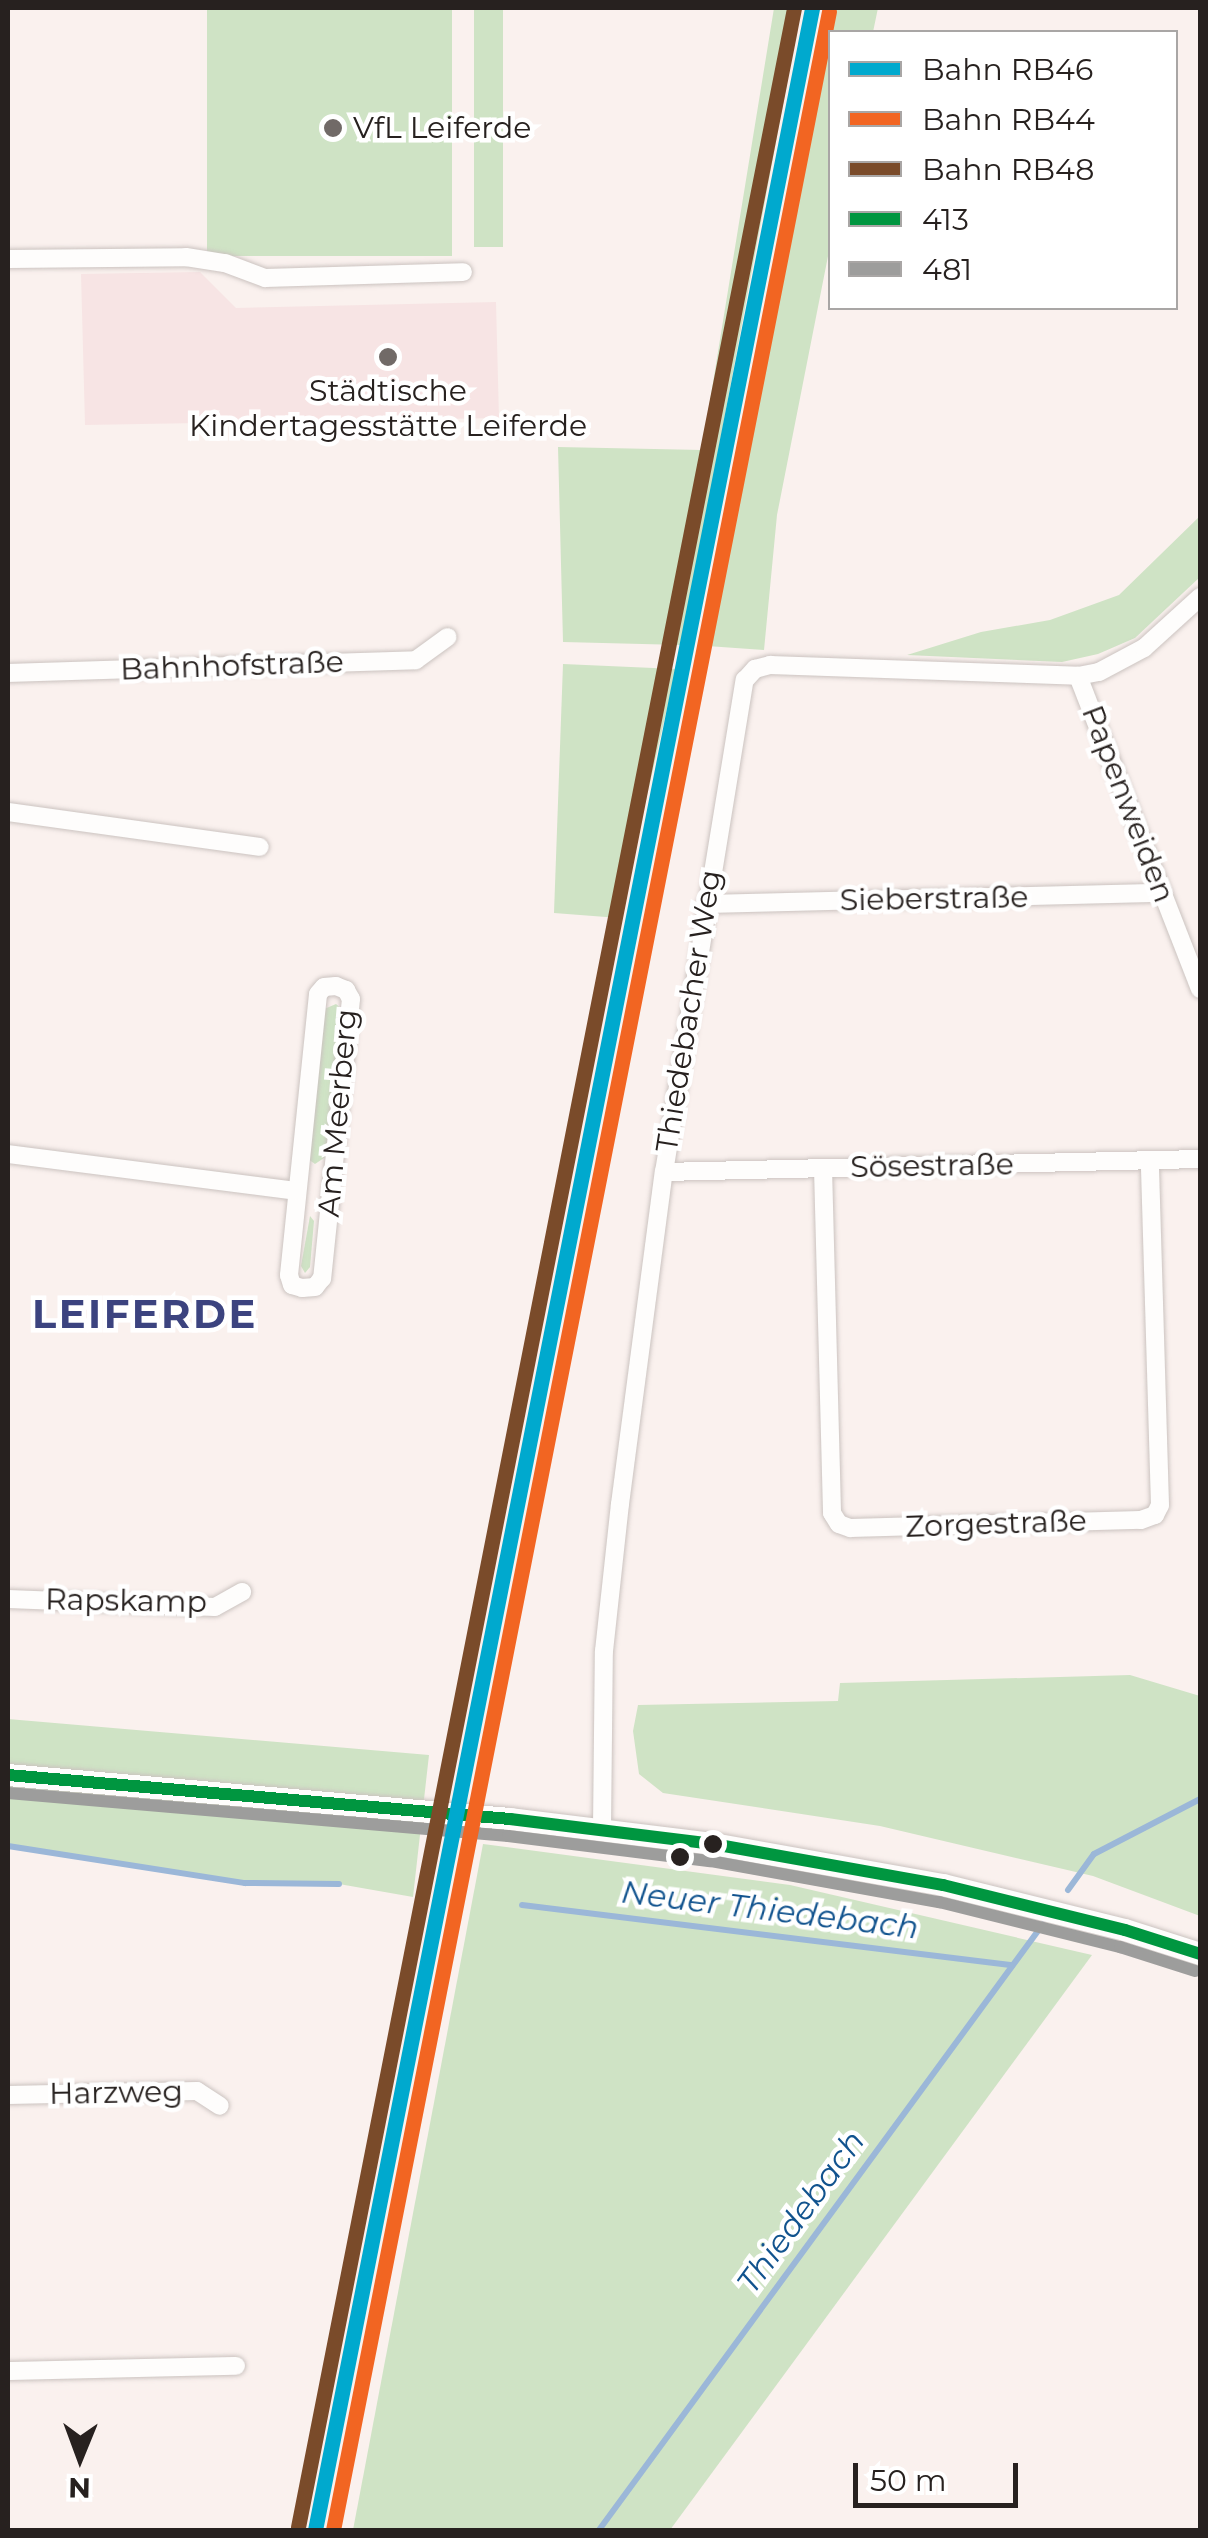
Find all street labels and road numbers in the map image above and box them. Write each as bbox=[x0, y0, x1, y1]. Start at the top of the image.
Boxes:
street label: Bahnhofstraße bbox=[120, 644, 344, 688]
street label: Papenweiden bbox=[1074, 700, 1182, 908]
street label: Thiedebacher Weg bbox=[649, 867, 729, 1155]
street label: Sieberstraße bbox=[839, 879, 1029, 919]
street label: Am Meerberg bbox=[311, 1008, 365, 1218]
street label: Sösestraße bbox=[850, 1147, 1014, 1185]
street label: Zorgestraße bbox=[905, 1503, 1087, 1545]
street label: Rapskamp bbox=[45, 1582, 207, 1620]
street label: Harzweg bbox=[49, 2074, 183, 2112]

